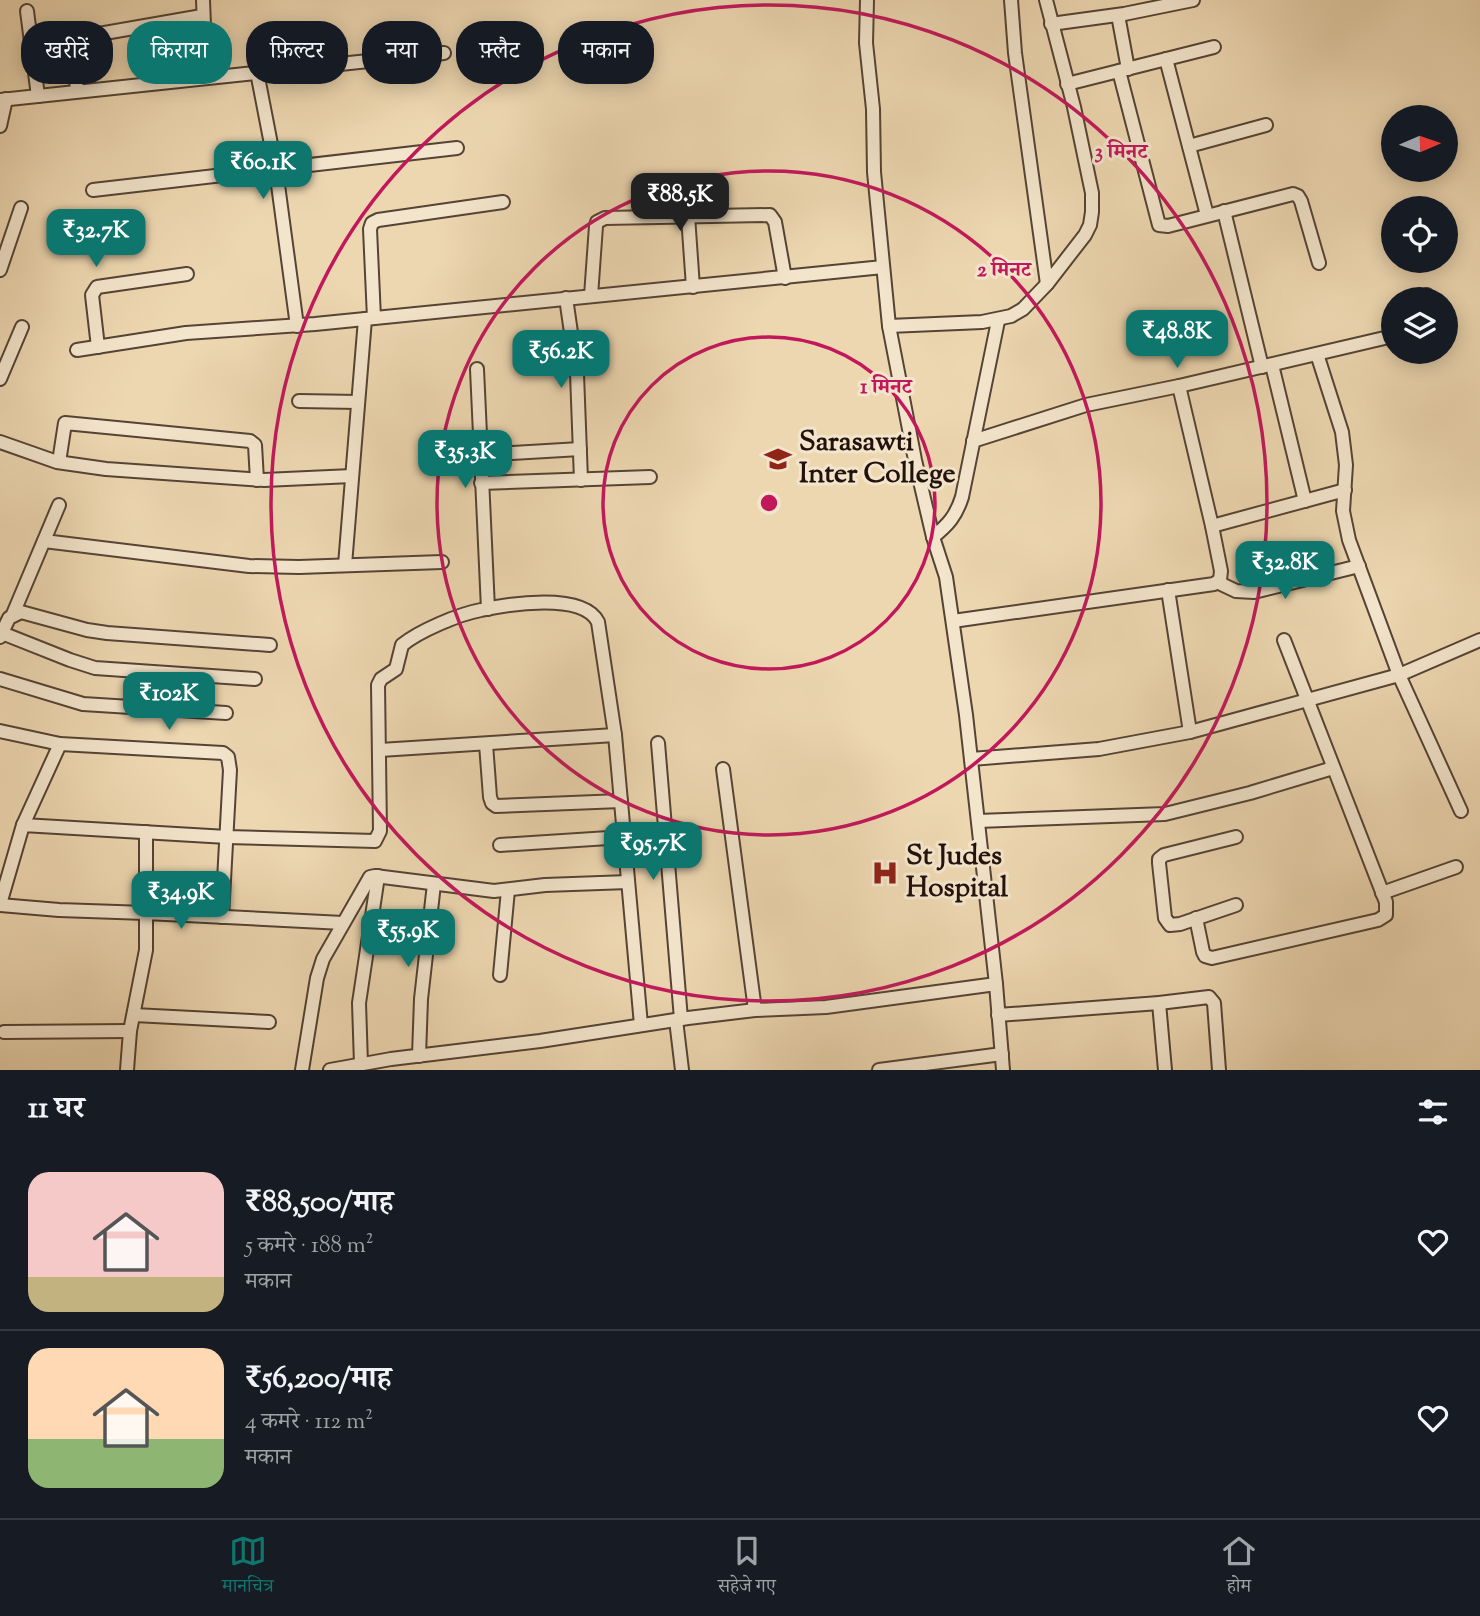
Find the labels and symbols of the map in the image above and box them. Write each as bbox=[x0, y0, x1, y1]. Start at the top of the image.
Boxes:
north arrow bbox=[1381, 105, 1458, 182]
text: 3 मिनट bbox=[1095, 138, 1149, 168]
pin: ₹60.1K bbox=[206, 142, 320, 201]
pin: ₹88.5K bbox=[623, 174, 737, 233]
pin: ₹32.7K bbox=[39, 210, 153, 269]
text: 2 मिनट bbox=[977, 256, 1033, 286]
pin: ₹48.8K bbox=[1120, 310, 1234, 370]
pin: ₹56.2K bbox=[504, 330, 618, 390]
text: 1 मिनट bbox=[860, 373, 914, 403]
place label: Sarasawti Inter College bbox=[799, 423, 955, 495]
pin: ₹35.3K bbox=[408, 430, 522, 490]
school or university icon: Sarasawti Inter College bbox=[763, 444, 793, 474]
centre of rings bbox=[757, 491, 781, 515]
pin: ₹32.8K bbox=[1228, 542, 1342, 601]
pin: ₹102K bbox=[120, 672, 218, 732]
pin: ₹95.7K bbox=[596, 822, 710, 882]
place label: St Judes Hospital bbox=[906, 837, 1008, 909]
hospital icon: St Judes Hospital bbox=[870, 858, 900, 888]
pin: ₹34.9K bbox=[124, 872, 238, 931]
pin: ₹55.9K bbox=[351, 909, 465, 969]

